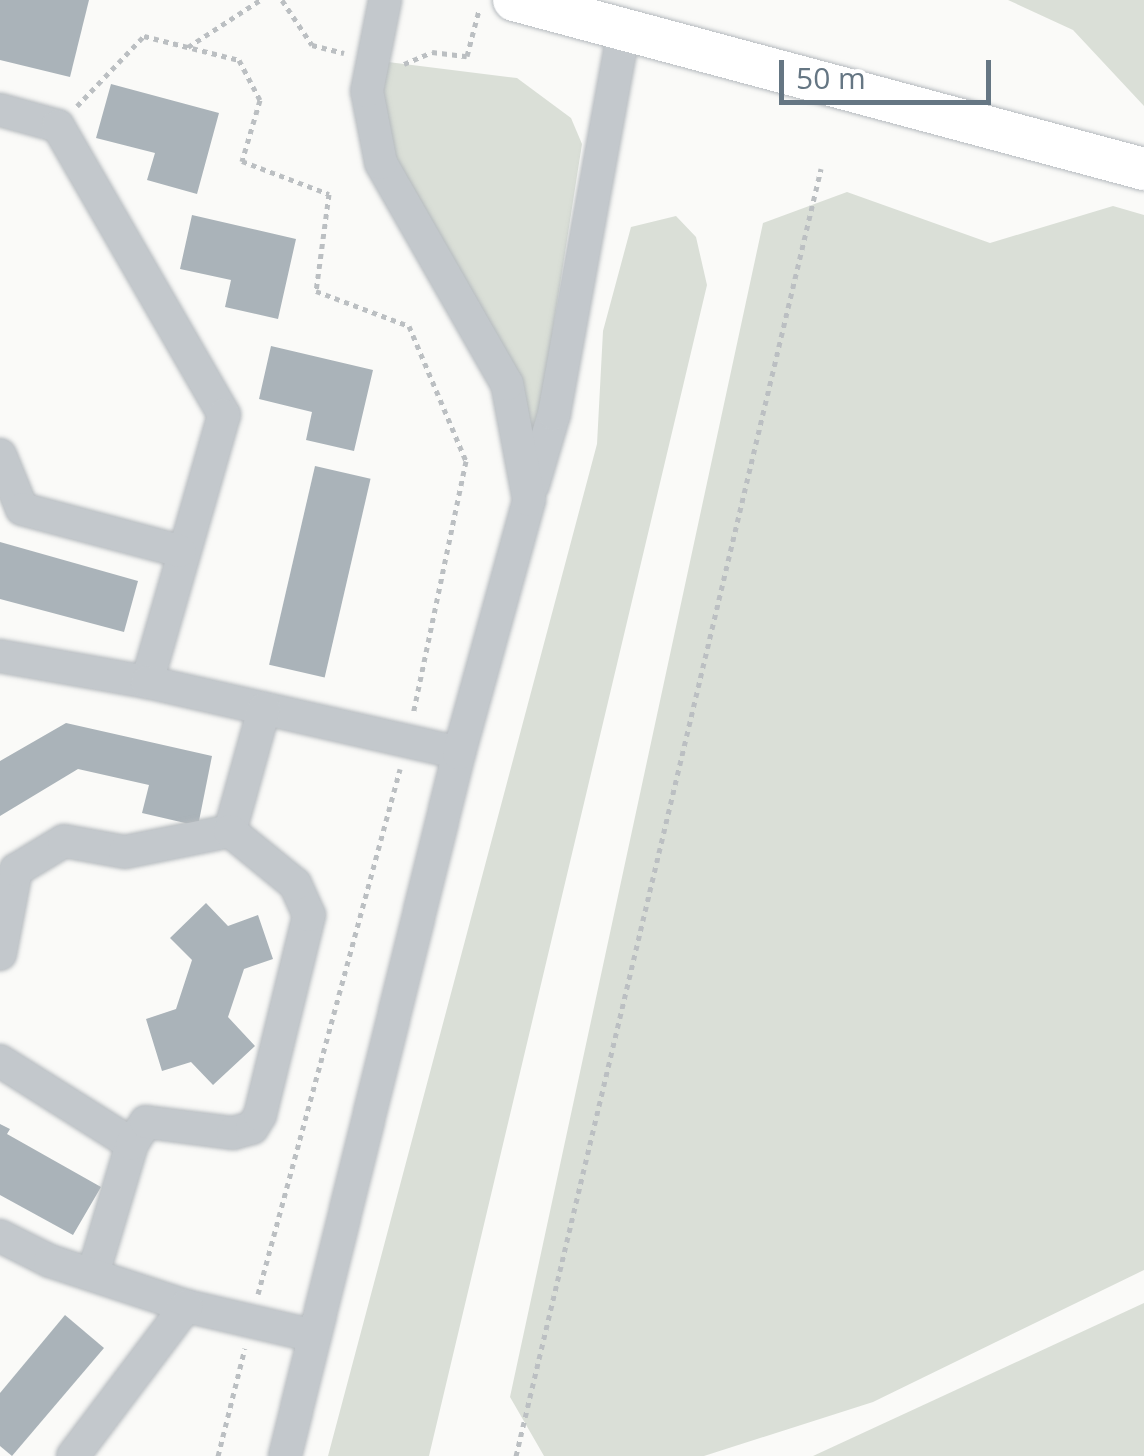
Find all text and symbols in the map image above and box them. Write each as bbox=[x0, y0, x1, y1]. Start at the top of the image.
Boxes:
scale bar bbox=[784, 40, 996, 102]
text: 50 m bbox=[796, 57, 866, 98]

